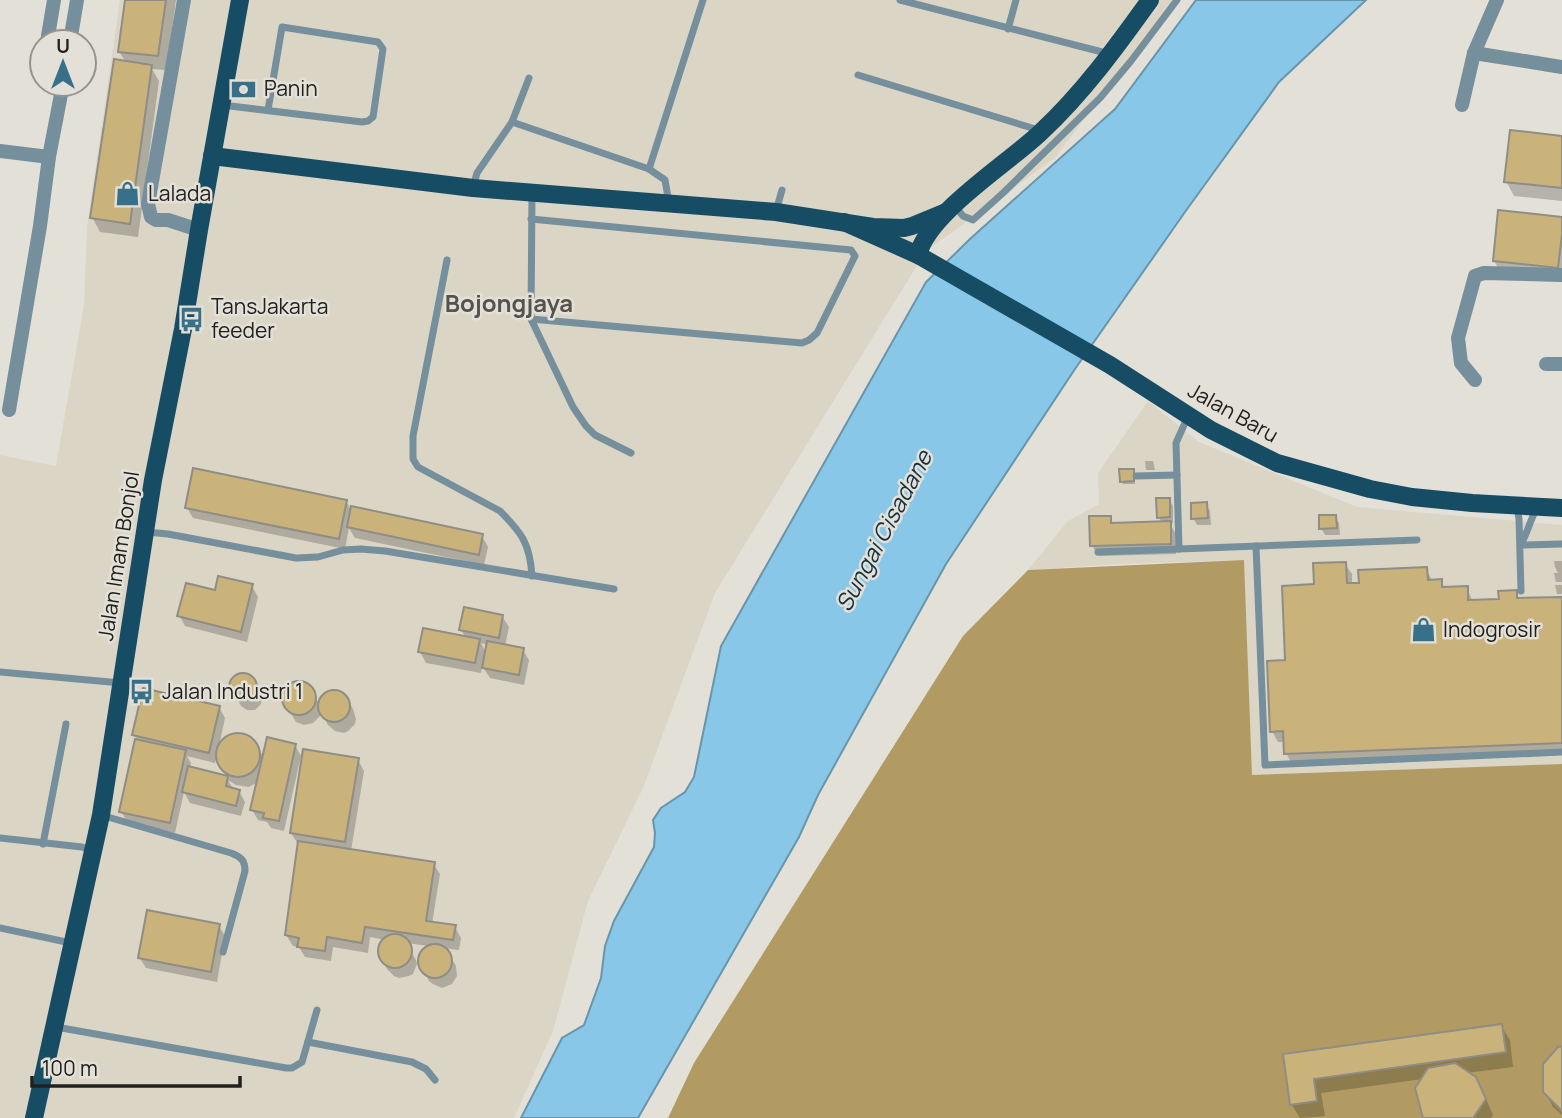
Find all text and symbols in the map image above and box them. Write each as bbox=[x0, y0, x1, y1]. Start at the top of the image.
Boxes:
north arrow bbox=[28, 28, 98, 98]
text: U bbox=[56, 33, 70, 59]
place label: Panin bbox=[264, 74, 318, 102]
bank icon: Panin bbox=[230, 75, 258, 103]
place label: Lalada bbox=[148, 179, 211, 207]
shop icon: Lalada bbox=[114, 180, 142, 208]
district label: Bojongjaya bbox=[445, 286, 573, 319]
place label: TansJakarta feeder bbox=[211, 292, 328, 344]
bus stop icon: TansJakarta feeder bbox=[177, 305, 205, 333]
street label: Jalan Baru bbox=[1183, 376, 1284, 448]
water label: Sungai Cisadane bbox=[827, 443, 940, 617]
street label: Jalan Imam Bonjol bbox=[91, 469, 145, 643]
place label: Indogrosir bbox=[1443, 615, 1541, 643]
shop icon: Indogrosir bbox=[1409, 616, 1437, 644]
place label: Jalan Industri 1 bbox=[162, 677, 303, 705]
bus stop icon: Jalan Industri 1 bbox=[128, 678, 156, 706]
scale bar bbox=[32, 1044, 240, 1088]
text: 100 m bbox=[42, 1054, 98, 1082]

